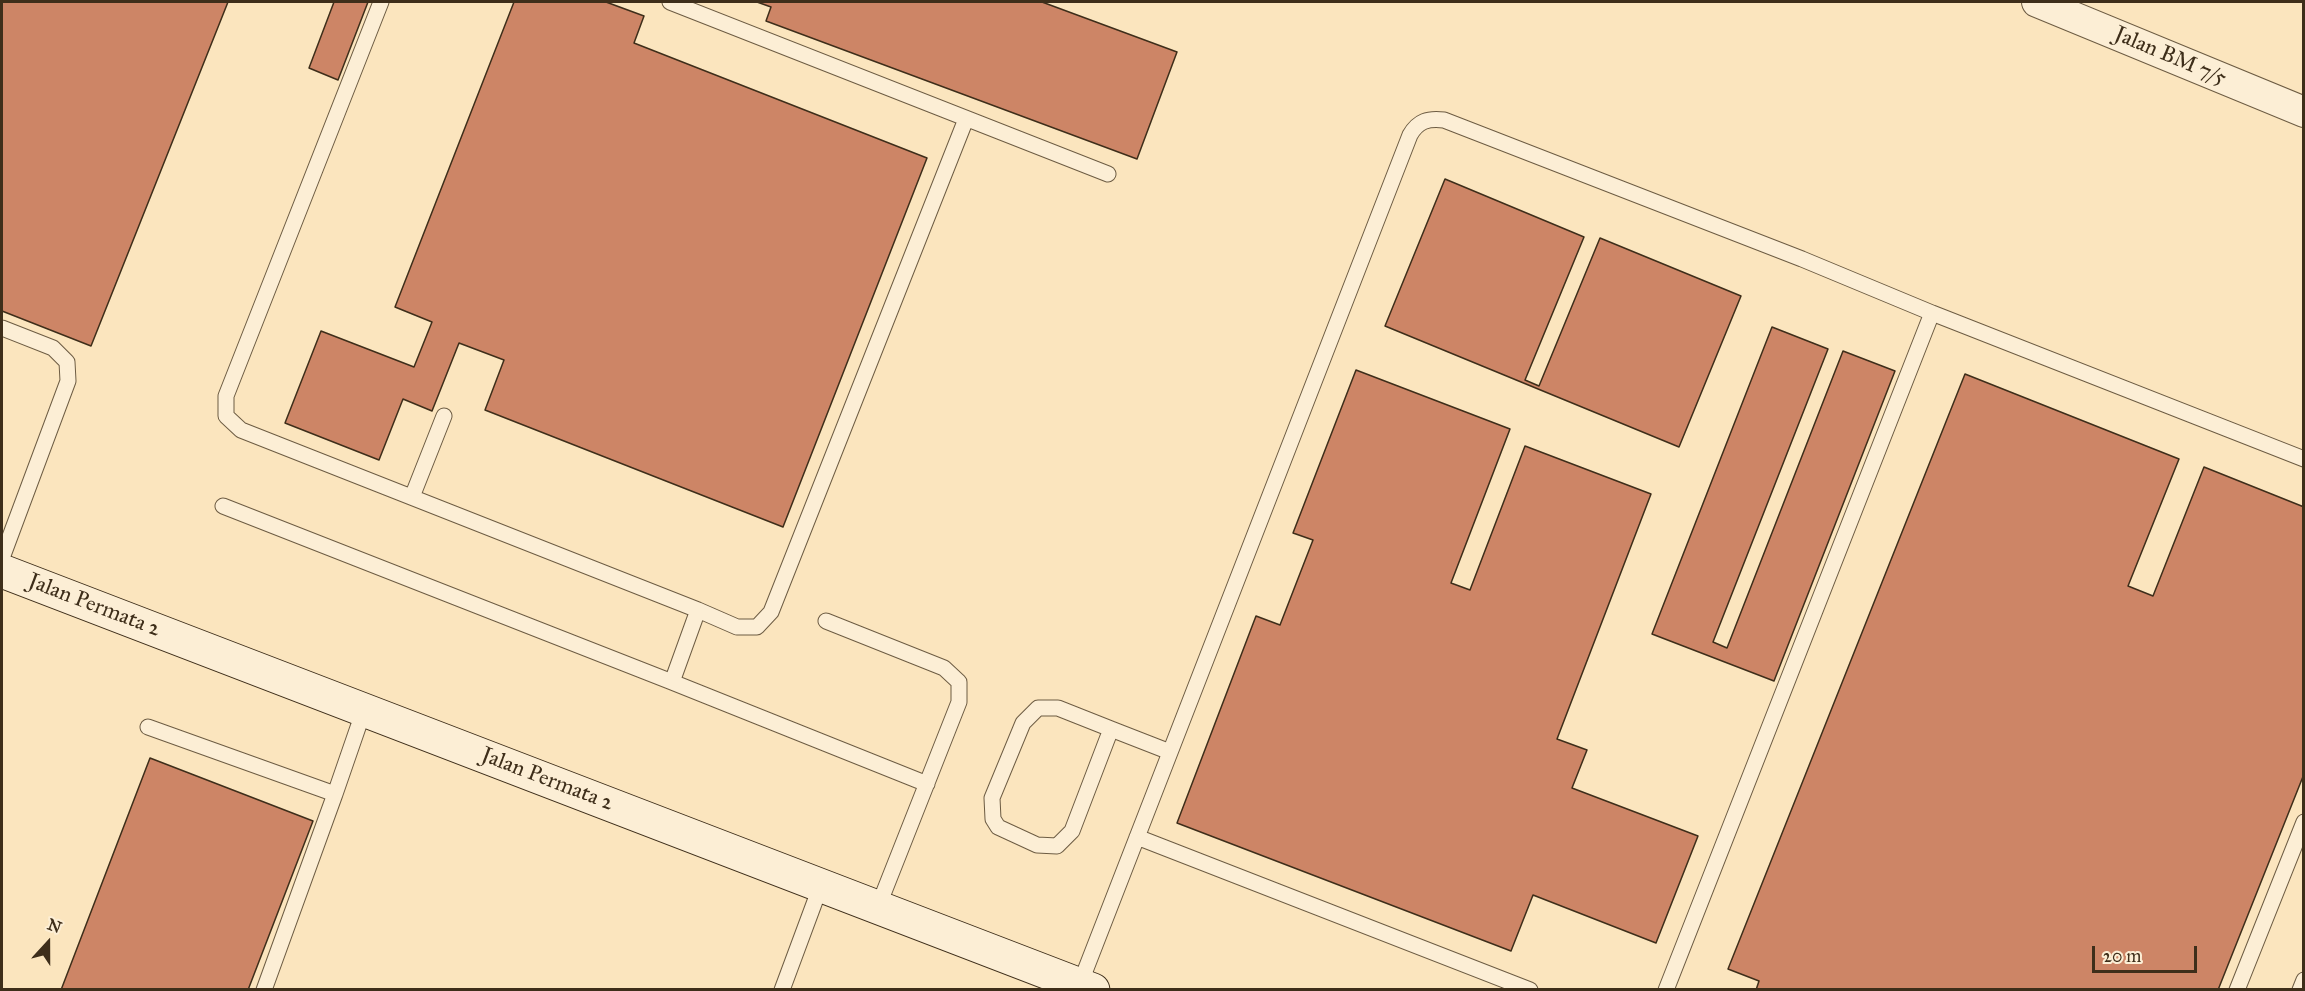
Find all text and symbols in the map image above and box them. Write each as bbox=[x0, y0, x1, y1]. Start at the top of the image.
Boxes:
street label: Jalan BM 7/5 bbox=[2110, 22, 2230, 92]
street label: Jalan Permata 2 bbox=[24, 569, 164, 643]
street label: Jalan Permata 2 bbox=[477, 743, 617, 817]
north arrow bbox=[18, 913, 78, 973]
text: N bbox=[45, 914, 64, 937]
scale bar bbox=[2095, 934, 2200, 972]
text: 20 m bbox=[2103, 945, 2141, 967]

